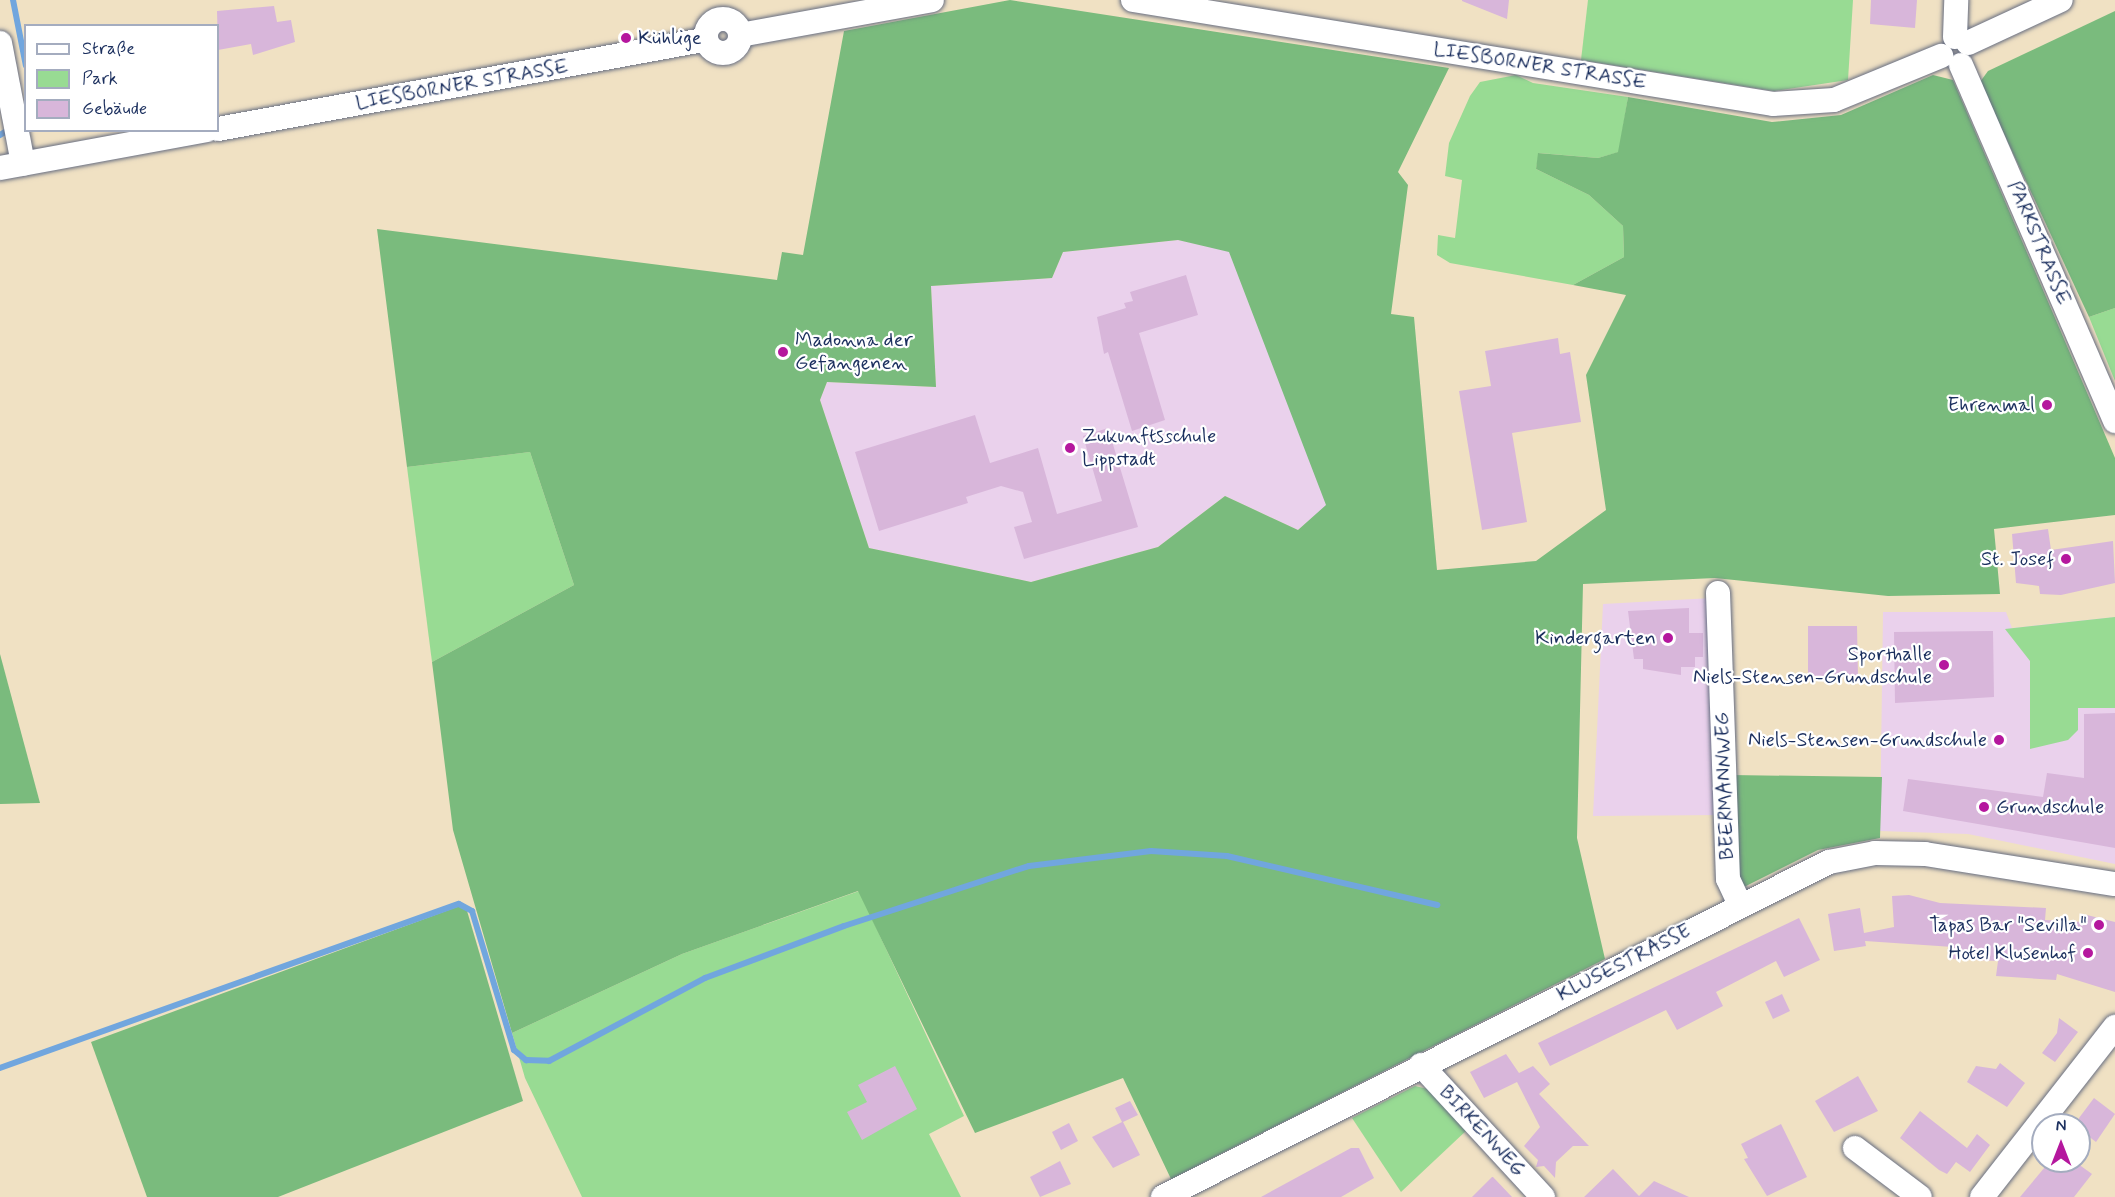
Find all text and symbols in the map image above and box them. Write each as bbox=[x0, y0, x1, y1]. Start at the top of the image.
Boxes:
legend bbox=[24, 24, 219, 132]
place label: Kühlige bbox=[638, 26, 702, 50]
marker: Kühlige bbox=[619, 31, 633, 45]
text: Straße bbox=[82, 37, 135, 61]
street label: LIESBORNER STRASSE bbox=[1432, 37, 1648, 95]
street label: LIESBORNER STRASSE bbox=[354, 54, 570, 116]
text: Park bbox=[82, 67, 118, 91]
text: Gebäude bbox=[82, 97, 147, 121]
street label: PARKSTRASSE bbox=[2002, 177, 2076, 309]
place label: Madonna der Gefangenen bbox=[795, 328, 911, 375]
marker: Madonna der Gefangenen bbox=[776, 345, 790, 359]
place label: Ehrenmal bbox=[1948, 393, 2035, 417]
marker: Ehrenmal bbox=[2040, 398, 2054, 412]
place label: Zukunftsschule Lippstadt bbox=[1082, 424, 1216, 471]
marker: Zukunftsschule Lippstadt bbox=[1063, 441, 1077, 455]
place label: St. Josef bbox=[1981, 547, 2054, 571]
marker: St. Josef bbox=[2059, 552, 2073, 566]
place label: Kindergarten bbox=[1535, 626, 1656, 650]
marker: Kindergarten bbox=[1661, 631, 1675, 645]
place label: Sporthalle Niels-Stensen-Grundschule bbox=[1693, 642, 1932, 689]
marker: Sporthalle Niels-Stensen-Grundschule bbox=[1937, 658, 1951, 672]
street label: BEERMANNWEG bbox=[1710, 712, 1740, 860]
place label: Niels-Stensen-Grundschule bbox=[1748, 728, 1987, 752]
marker: Niels-Stensen-Grundschule bbox=[1992, 733, 2006, 747]
place label: Grundschule bbox=[1996, 795, 2104, 819]
marker: Grundschule bbox=[1977, 800, 1991, 814]
place label: Tapas Bar "Sevilla" bbox=[1931, 913, 2087, 937]
marker: Tapas Bar "Sevilla" bbox=[2092, 918, 2106, 932]
street label: KLUSESTRASSE bbox=[1553, 919, 1695, 1007]
place label: Hotel Klusenhof bbox=[1948, 941, 2076, 965]
marker: Hotel Klusenhof bbox=[2081, 946, 2095, 960]
street label: BIRKENWEG bbox=[1434, 1081, 1530, 1181]
north arrow bbox=[2031, 1113, 2091, 1173]
text: N bbox=[2056, 1116, 2066, 1137]

